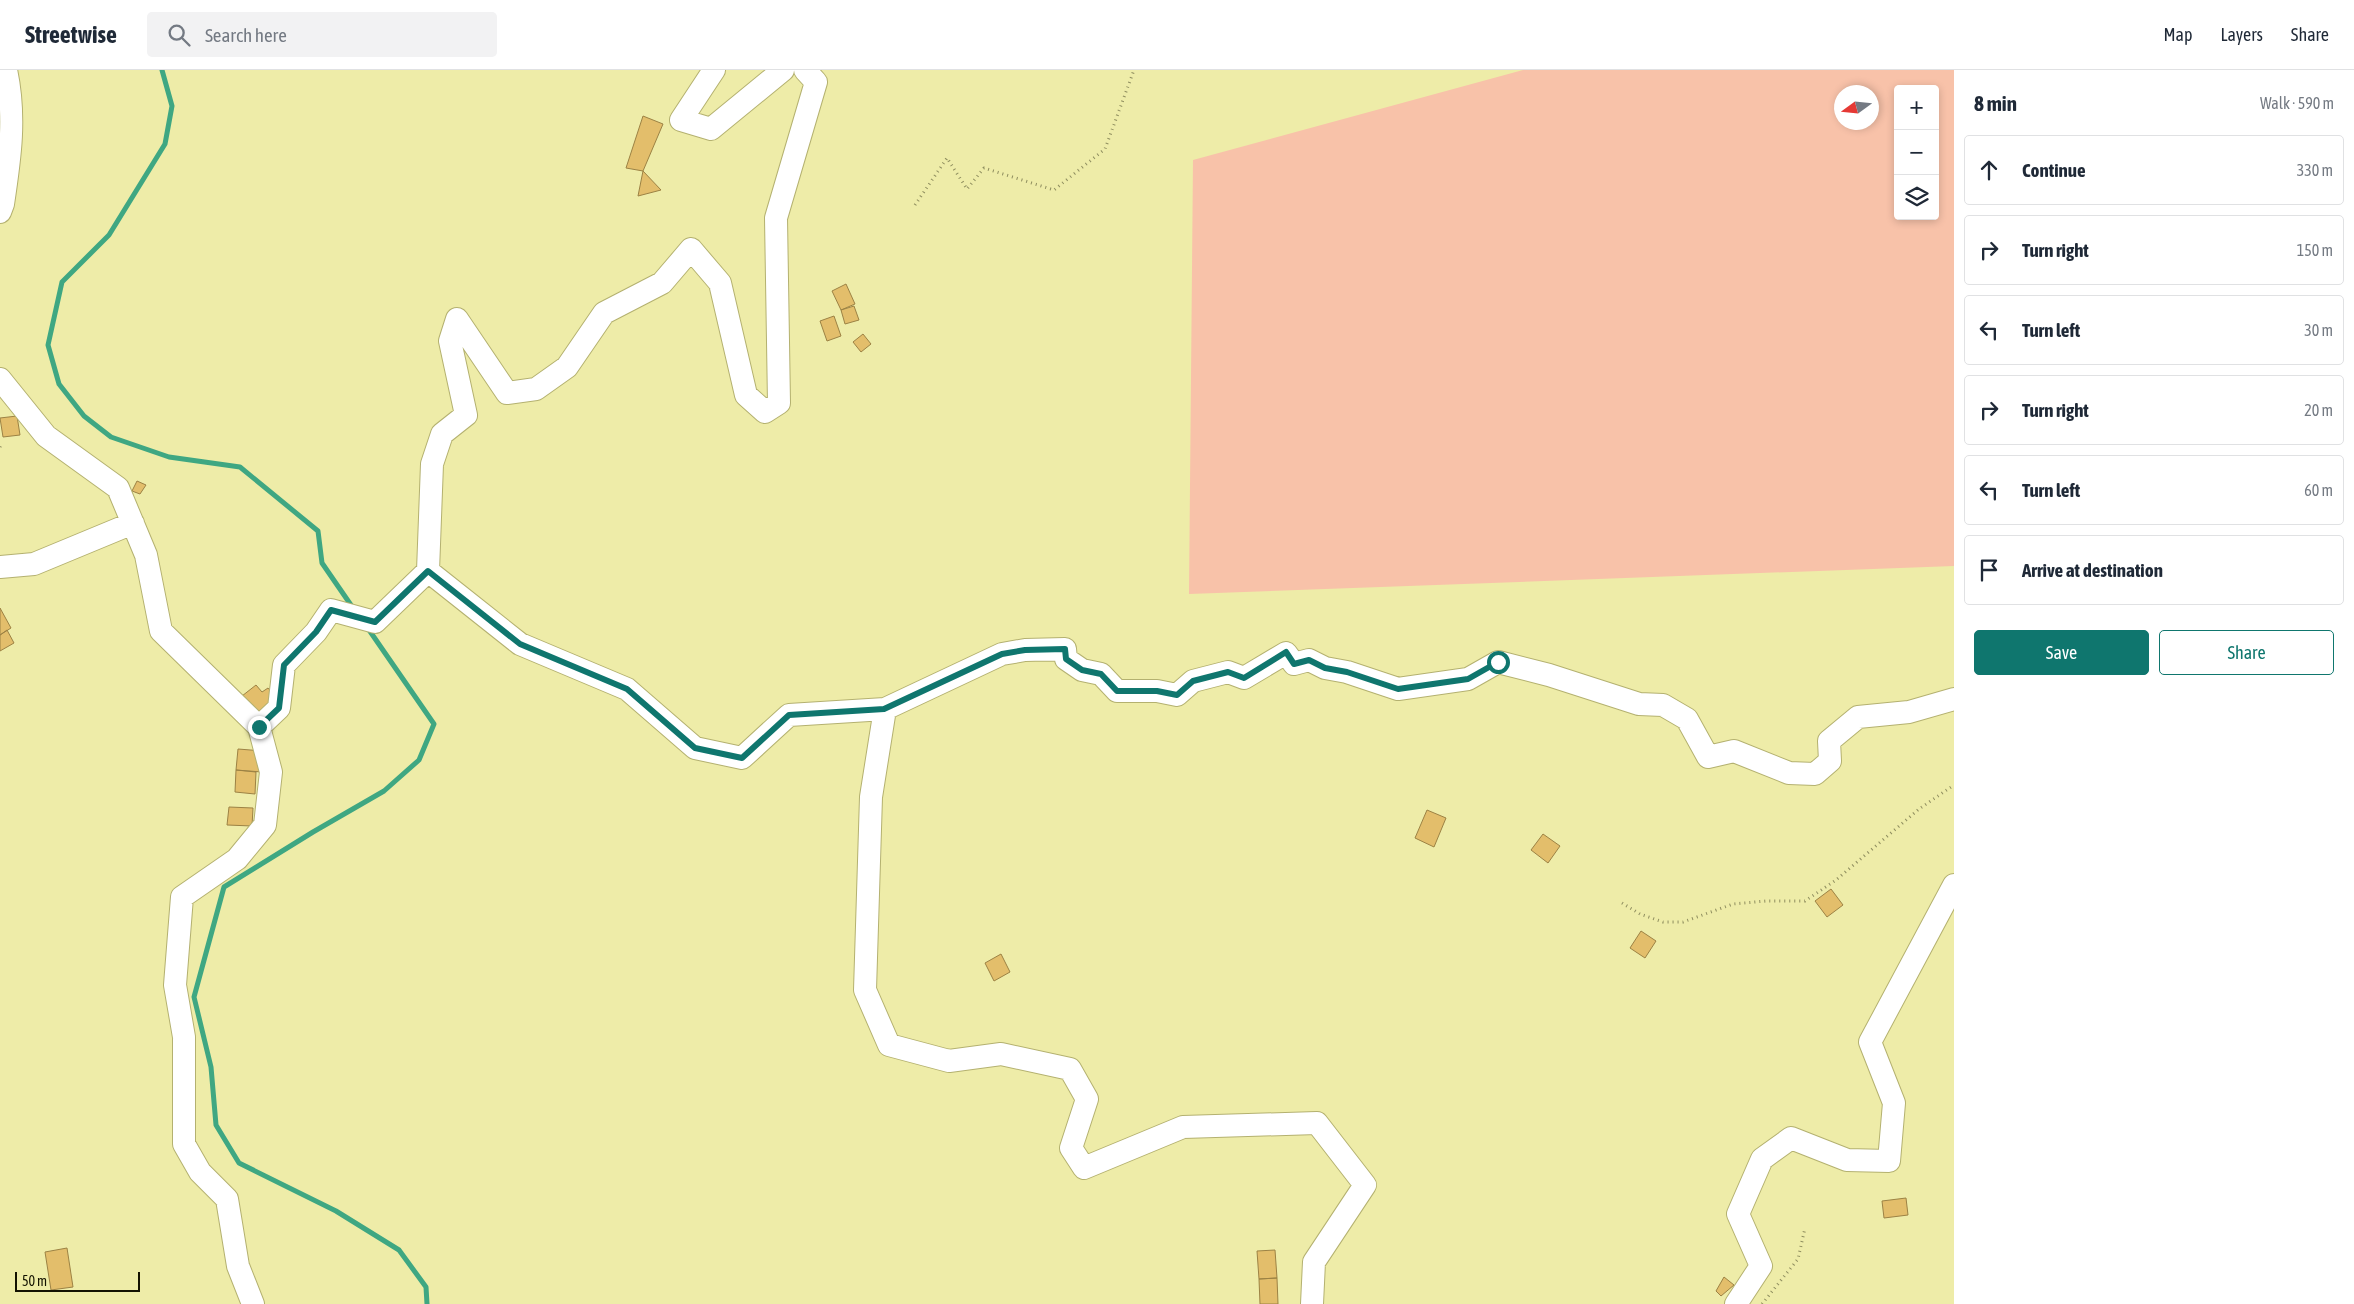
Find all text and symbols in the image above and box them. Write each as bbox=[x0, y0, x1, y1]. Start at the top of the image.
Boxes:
search box bbox=[147, 12, 497, 57]
text: Streetwise bbox=[25, 21, 117, 48]
icon: search bbox=[165, 21, 193, 49]
text: Search here bbox=[205, 24, 287, 46]
text: Map bbox=[2163, 24, 2192, 45]
text: Layers bbox=[2220, 24, 2263, 45]
text: Share bbox=[2291, 24, 2329, 45]
north arrow bbox=[1834, 85, 1879, 130]
map controls bbox=[1894, 85, 1939, 220]
button: + bbox=[1894, 85, 1939, 130]
text: 8 min bbox=[1974, 91, 2017, 115]
text: Walk · 590 m bbox=[2260, 94, 2334, 112]
button: − bbox=[1894, 130, 1939, 175]
icon: ahead bbox=[1975, 156, 2003, 184]
text: Continue bbox=[2022, 159, 2086, 181]
text: 330 m bbox=[2297, 161, 2333, 179]
button: layers bbox=[1894, 175, 1939, 220]
icon: right bbox=[1975, 236, 2003, 264]
text: Turn right bbox=[2022, 239, 2089, 261]
text: 150 m bbox=[2297, 241, 2333, 259]
icon: left bbox=[1975, 316, 2003, 344]
text: Turn left bbox=[2022, 319, 2080, 341]
text: 30 m bbox=[2304, 321, 2333, 339]
icon: right bbox=[1975, 396, 2003, 424]
text: Turn right bbox=[2022, 399, 2089, 421]
text: 20 m bbox=[2304, 401, 2333, 419]
icon: left bbox=[1975, 476, 2003, 504]
text: Turn left bbox=[2022, 479, 2080, 501]
text: 60 m bbox=[2304, 481, 2333, 499]
icon: arrive bbox=[1975, 556, 2003, 584]
text: Arrive at destination bbox=[2022, 559, 2163, 581]
button: Save bbox=[1974, 630, 2149, 675]
button: Share bbox=[2159, 630, 2334, 675]
route start bbox=[1487, 651, 1510, 674]
route end bbox=[248, 716, 271, 739]
scale bar bbox=[15, 1269, 140, 1292]
text: 50 m bbox=[22, 1273, 47, 1289]

